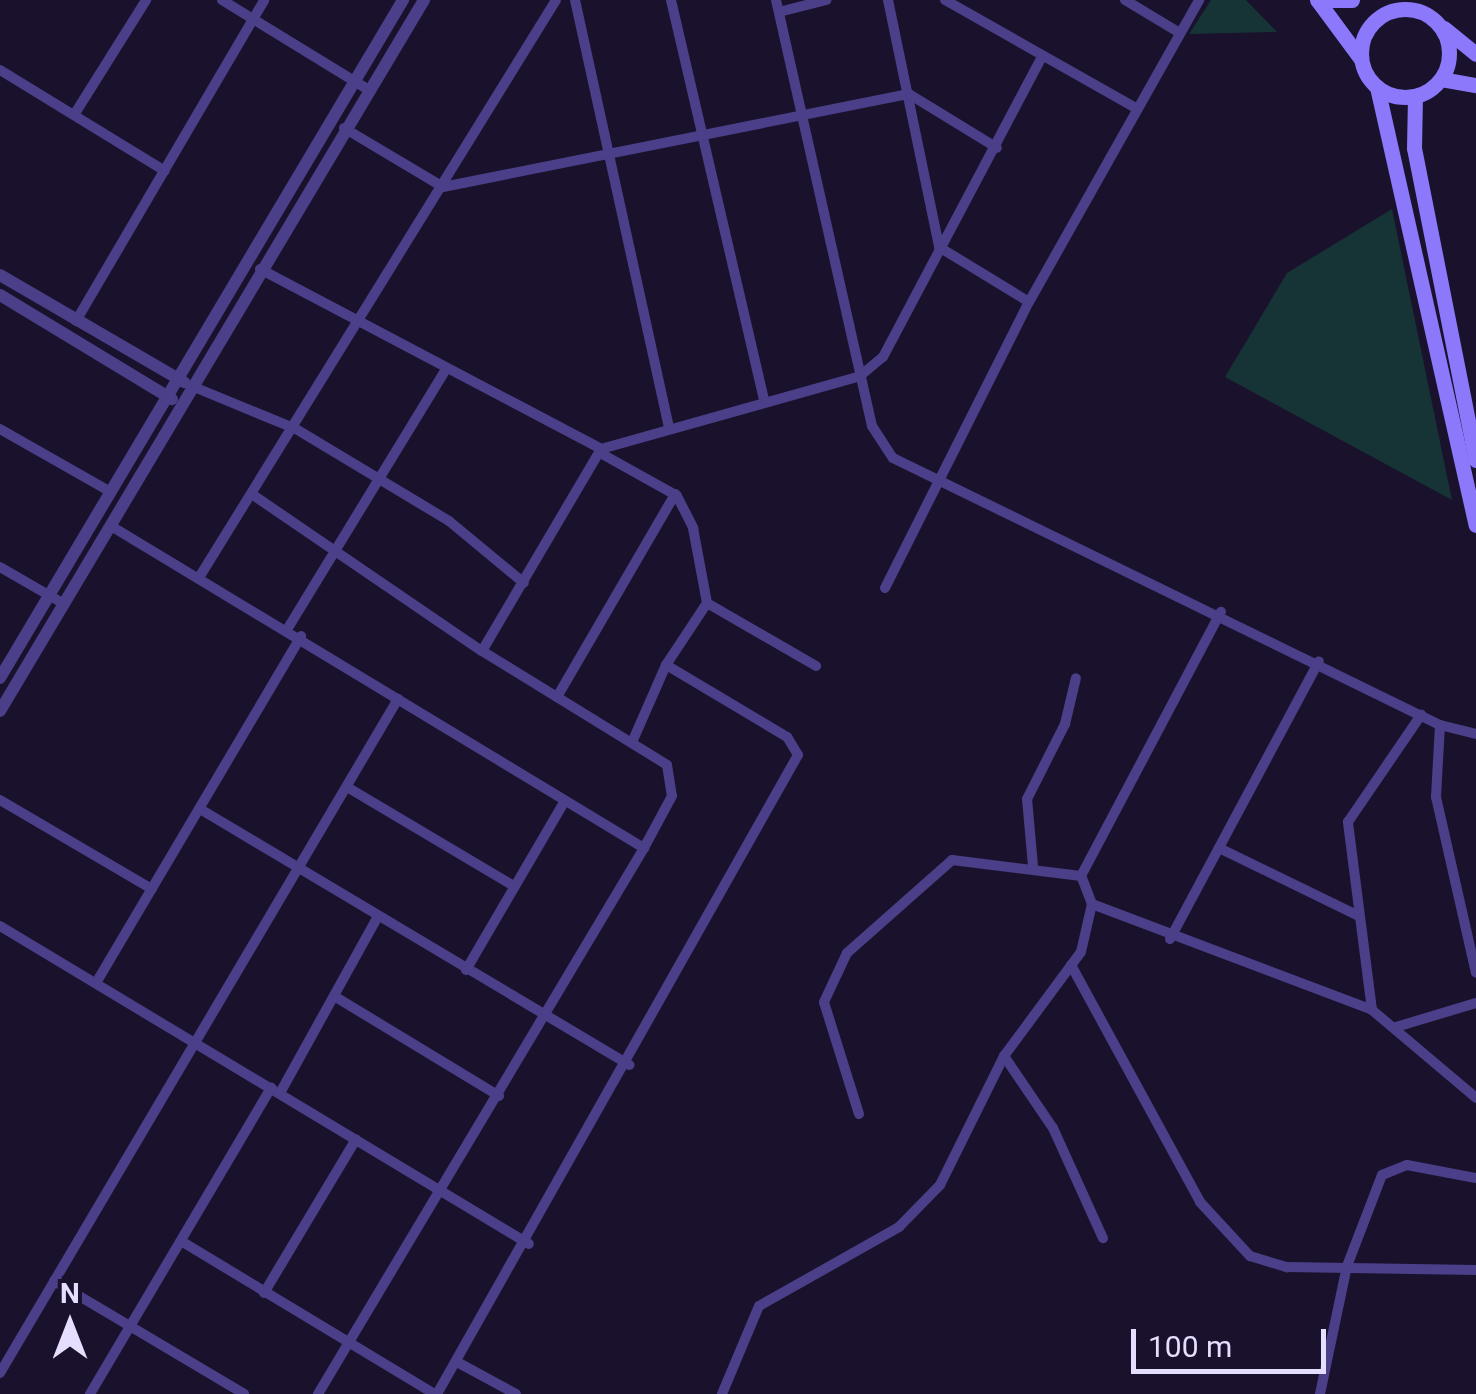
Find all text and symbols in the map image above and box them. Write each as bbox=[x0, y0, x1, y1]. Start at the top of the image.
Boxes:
north arrow bbox=[20, 1274, 120, 1374]
text: N bbox=[60, 1277, 80, 1310]
scale bar bbox=[1136, 1309, 1331, 1371]
text: 100 m bbox=[1148, 1329, 1232, 1364]

